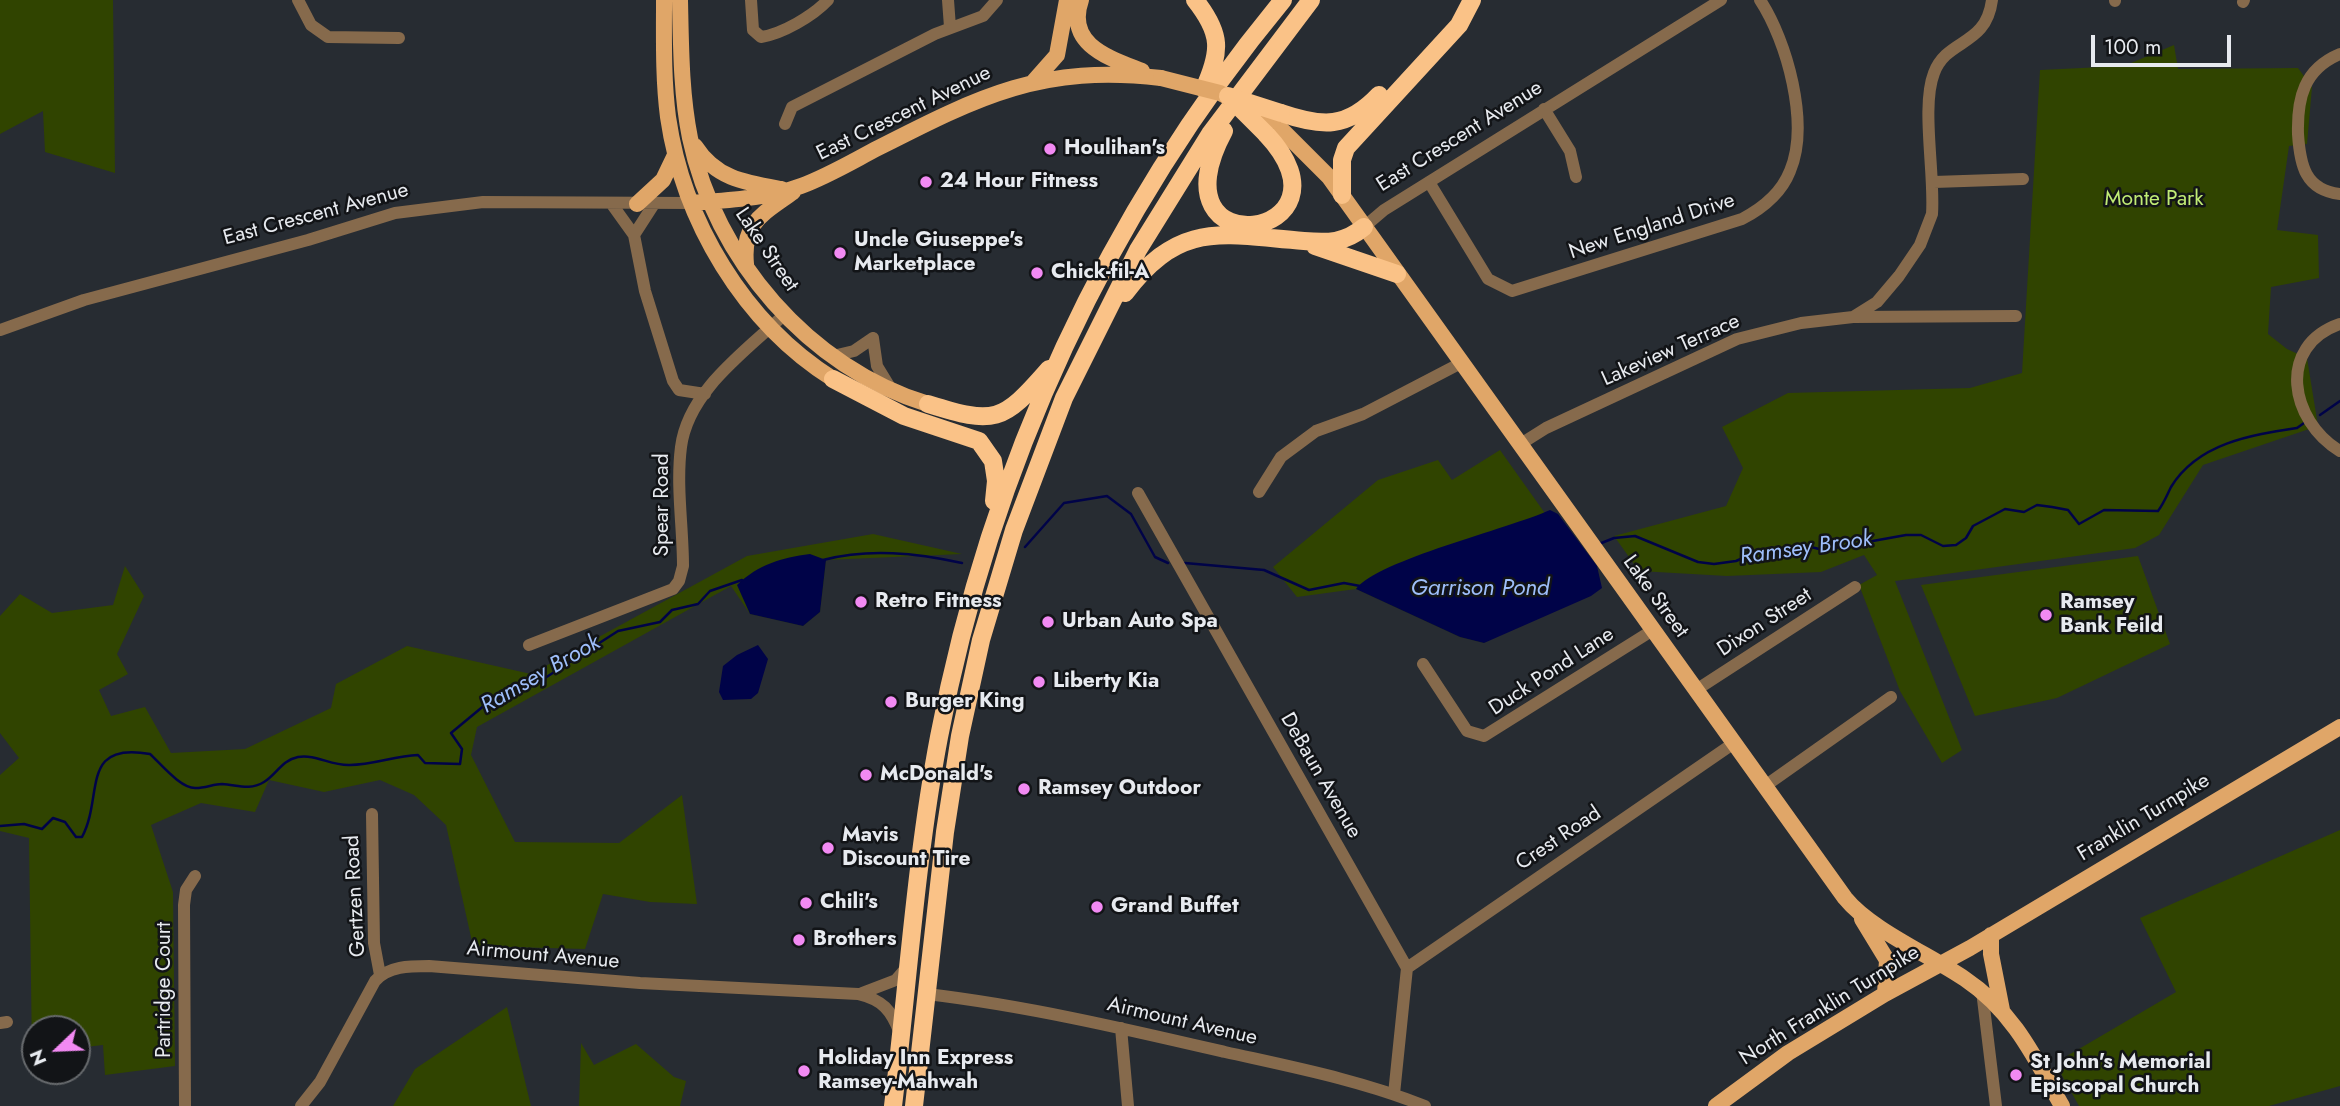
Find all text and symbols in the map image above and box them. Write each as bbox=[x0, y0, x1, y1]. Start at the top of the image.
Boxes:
scale bar bbox=[2095, 21, 2235, 65]
text: 100 m bbox=[2104, 32, 2161, 62]
street label: East Crescent Avenue bbox=[813, 61, 995, 167]
street label: East Crescent Avenue bbox=[1372, 76, 1548, 198]
place label: Houlihan's bbox=[1064, 136, 1165, 162]
marker: Houlihan's bbox=[1042, 141, 1058, 157]
place label: 24 Hour Fitness bbox=[940, 169, 1098, 195]
marker: 24 Hour Fitness bbox=[918, 174, 934, 190]
street label: East Crescent Avenue bbox=[221, 178, 411, 252]
park label: Monte Park bbox=[2104, 187, 2204, 213]
street label: New England Drive bbox=[1566, 188, 1738, 266]
street label: Lake Street bbox=[729, 203, 803, 297]
place label: Uncle Giuseppe's Marketplace bbox=[854, 228, 1023, 278]
marker: Uncle Giuseppe's Marketplace bbox=[832, 245, 848, 261]
place label: Chick-fil-A bbox=[1051, 260, 1149, 286]
marker: Chick-fil-A bbox=[1029, 265, 1045, 281]
street label: Lakeview Terrace bbox=[1598, 309, 1744, 393]
street label: Spear Road bbox=[650, 453, 676, 557]
water label: Ramsey Brook bbox=[1738, 526, 1874, 572]
street label: Lake Street bbox=[1617, 551, 1693, 643]
water label: Garrison Pond bbox=[1410, 575, 1550, 603]
street label: Dixon Street bbox=[1713, 583, 1817, 663]
place label: Retro Fitness bbox=[875, 589, 1002, 615]
place label: Ramsey Bank Feild bbox=[2060, 590, 2163, 640]
marker: Retro Fitness bbox=[853, 594, 869, 610]
marker: Ramsey Bank Feild bbox=[2038, 607, 2054, 623]
place label: Urban Auto Spa bbox=[1062, 609, 1218, 635]
marker: Urban Auto Spa bbox=[1040, 614, 1056, 630]
street label: Duck Pond Lane bbox=[1485, 622, 1619, 722]
water label: Ramsey Brook bbox=[476, 630, 606, 720]
place label: Liberty Kia bbox=[1053, 669, 1159, 695]
marker: Liberty Kia bbox=[1031, 674, 1047, 690]
place label: Burger King bbox=[905, 689, 1024, 715]
marker: Burger King bbox=[883, 694, 899, 710]
street label: DeBaun Avenue bbox=[1274, 709, 1366, 843]
place label: McDonald's bbox=[880, 762, 993, 788]
marker: McDonald's bbox=[858, 767, 874, 783]
street label: Franklin Turnpike bbox=[2073, 769, 2215, 867]
place label: Ramsey Outdoor bbox=[1038, 776, 1201, 802]
marker: Ramsey Outdoor bbox=[1016, 781, 1032, 797]
street label: Crest Road bbox=[1512, 801, 1606, 877]
place label: Mavis Discount Tire bbox=[842, 823, 971, 873]
street label: Gertzen Road bbox=[340, 834, 372, 958]
marker: Mavis Discount Tire bbox=[820, 840, 836, 856]
place label: Chili's bbox=[820, 890, 878, 916]
place label: Grand Buffet bbox=[1111, 894, 1239, 920]
marker: Chili's bbox=[798, 895, 814, 911]
marker: Grand Buffet bbox=[1089, 899, 1105, 915]
street label: Partridge Court bbox=[152, 922, 178, 1058]
place label: Brothers bbox=[813, 927, 897, 953]
marker: Brothers bbox=[791, 932, 807, 948]
street label: Airmount Avenue bbox=[466, 937, 620, 975]
street label: North Franklin Turnpike bbox=[1736, 940, 1924, 1072]
street label: Airmount Avenue bbox=[1105, 992, 1259, 1052]
north arrow bbox=[21, 1015, 91, 1085]
text: N bbox=[23, 1045, 53, 1070]
place label: Holiday Inn Express Ramsey-Mahwah bbox=[818, 1046, 1013, 1096]
place label: St John's Memorial Episcopal Church bbox=[2030, 1050, 2211, 1100]
marker: Holiday Inn Express Ramsey-Mahwah bbox=[796, 1063, 812, 1079]
marker: St John's Memorial Episcopal Church bbox=[2008, 1067, 2024, 1083]

